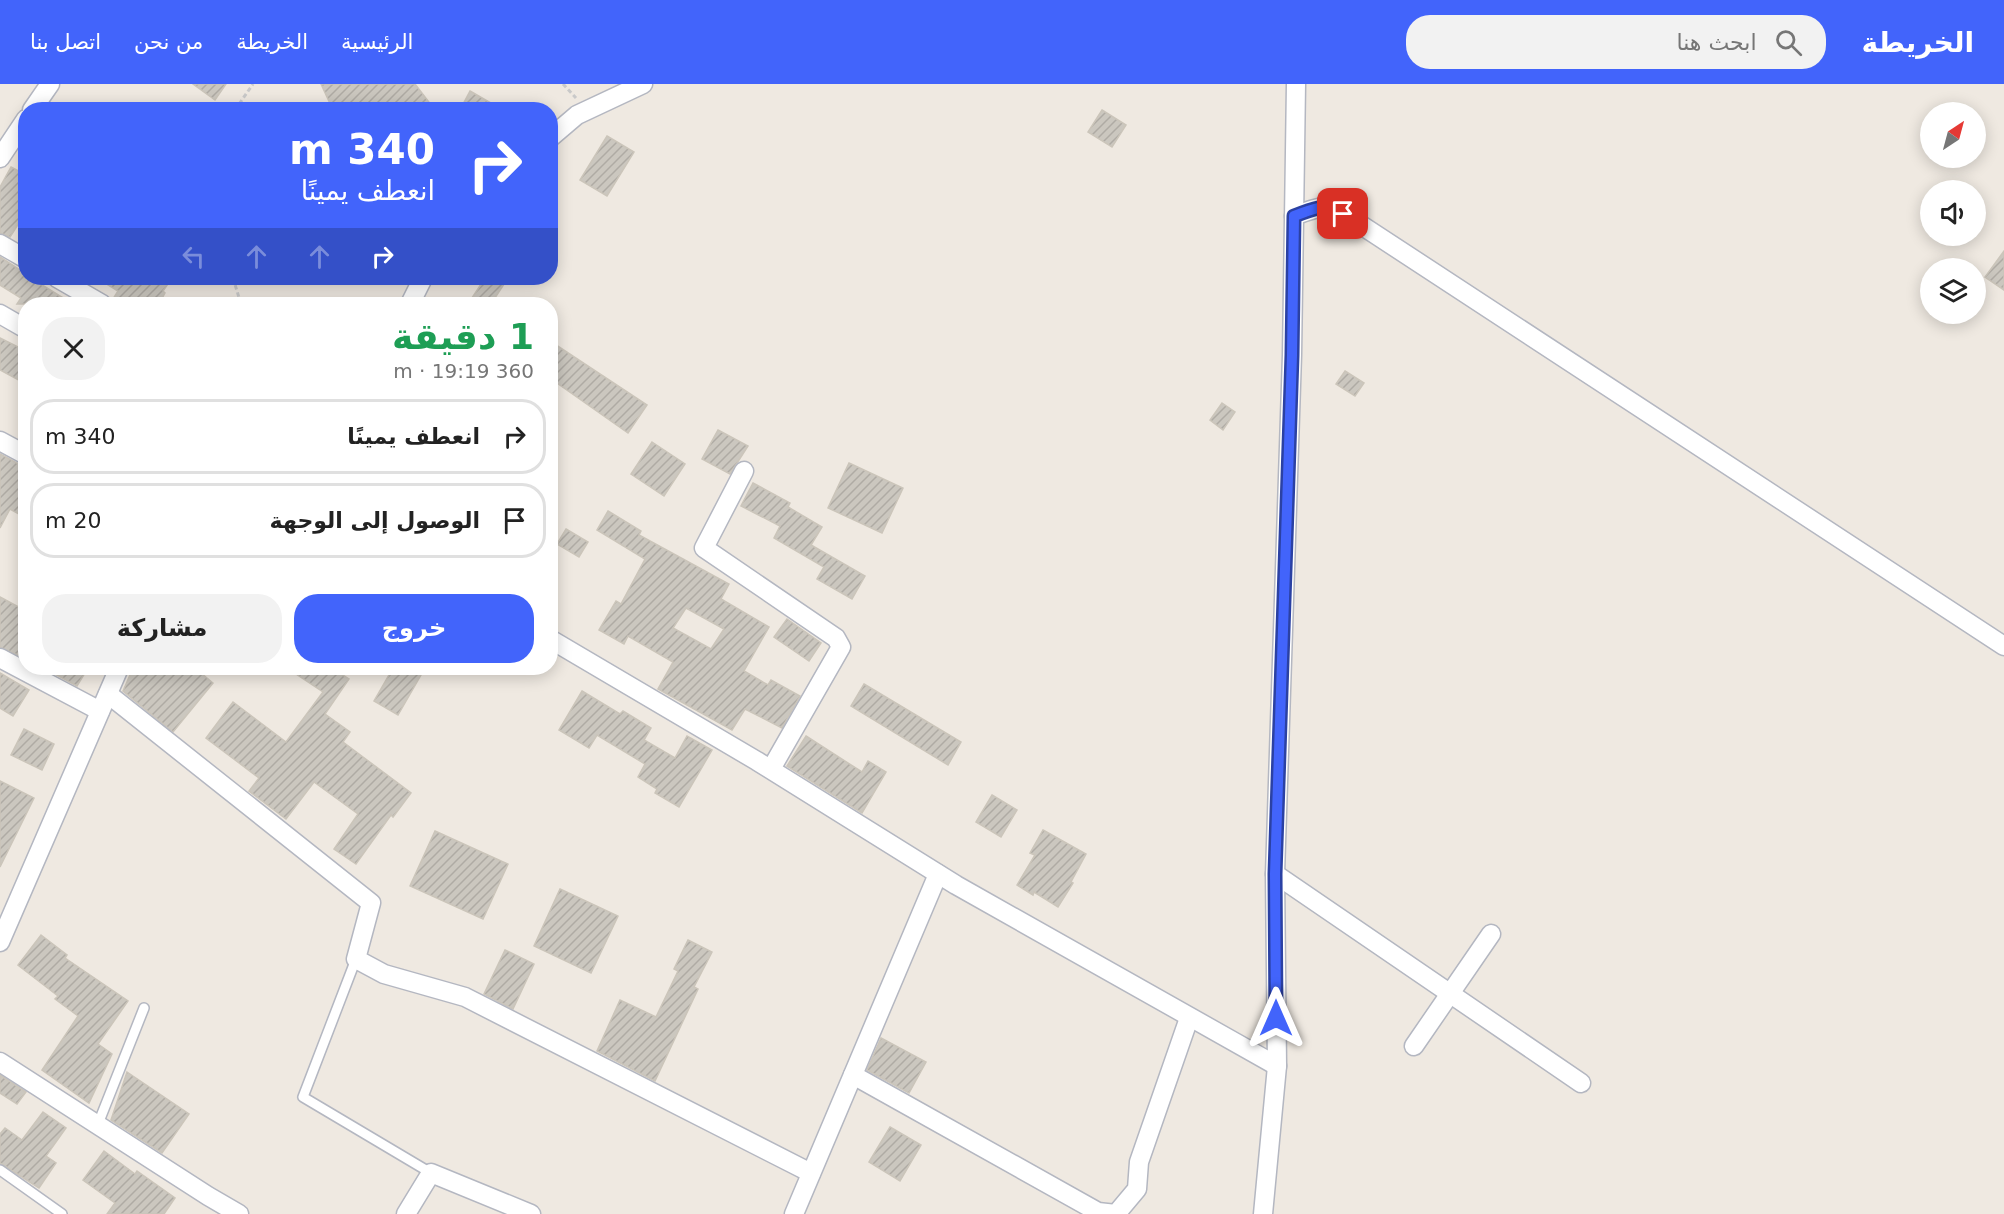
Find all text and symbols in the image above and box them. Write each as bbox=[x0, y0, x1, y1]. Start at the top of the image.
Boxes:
search box bbox=[1406, 15, 1826, 69]
icon: search bbox=[1772, 26, 1805, 59]
text: الخريطة bbox=[1862, 26, 1974, 59]
text: اتصل بنا bbox=[30, 30, 101, 54]
text: من نحن bbox=[134, 30, 203, 54]
text: الخريطة bbox=[236, 30, 308, 54]
text: الرئيسية bbox=[341, 30, 413, 54]
text: ابحث هنا bbox=[1677, 30, 1757, 55]
north arrow bbox=[1920, 102, 1986, 168]
map controls bbox=[1920, 102, 1986, 324]
text: 340 m bbox=[289, 125, 435, 174]
icon: right bbox=[456, 126, 534, 204]
text: انعطف يمينًا bbox=[301, 175, 435, 206]
button: sound bbox=[1920, 180, 1986, 246]
pin bbox=[1317, 188, 1368, 239]
icon: arrive bbox=[1326, 197, 1359, 230]
icon: left bbox=[177, 240, 210, 273]
icon: ahead bbox=[240, 240, 273, 273]
icon: ahead bbox=[303, 240, 336, 273]
icon: right bbox=[366, 240, 399, 273]
button: layers bbox=[1920, 258, 1986, 324]
text: 1 دقيقة bbox=[392, 316, 534, 357]
button: close bbox=[42, 317, 105, 380]
text: 360 m · 19:19 bbox=[393, 359, 534, 383]
icon: right bbox=[498, 420, 531, 453]
text: 340 m bbox=[45, 424, 115, 449]
text: انعطف يمينًا bbox=[347, 424, 480, 449]
icon: arrive bbox=[498, 504, 531, 537]
text: 20 m bbox=[45, 508, 101, 533]
text: الوصول إلى الوجهة bbox=[270, 508, 480, 533]
button: مشاركة bbox=[42, 594, 282, 663]
button: خروج bbox=[294, 594, 534, 663]
position arrow bbox=[1244, 986, 1308, 1050]

